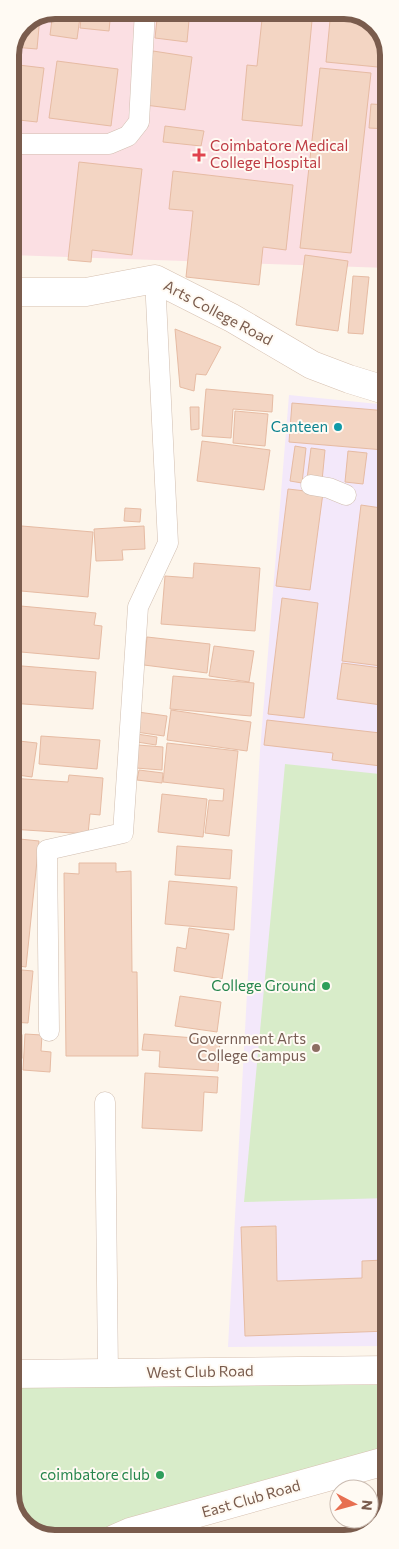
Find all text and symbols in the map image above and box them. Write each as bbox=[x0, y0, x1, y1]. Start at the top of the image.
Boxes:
place label: Coimbatore Medical College Hospital bbox=[210, 136, 348, 171]
marker: Coimbatore Medical College Hospital bbox=[192, 148, 206, 162]
street label: Arts College Road bbox=[161, 276, 276, 348]
place label: Canteen bbox=[271, 417, 328, 435]
marker: Canteen bbox=[332, 421, 344, 433]
place label: College Ground bbox=[211, 976, 316, 994]
marker: College Ground bbox=[320, 980, 332, 992]
place label: Government Arts College Campus bbox=[188, 1029, 306, 1064]
marker: Government Arts College Campus bbox=[310, 1042, 322, 1054]
street label: West Club Road bbox=[146, 1361, 254, 1381]
place label: coimbatore club bbox=[40, 1465, 150, 1483]
marker: coimbatore club bbox=[154, 1469, 166, 1481]
street label: East Club Road bbox=[199, 1475, 302, 1521]
north arrow bbox=[329, 1479, 379, 1529]
text: N bbox=[358, 1499, 376, 1512]

